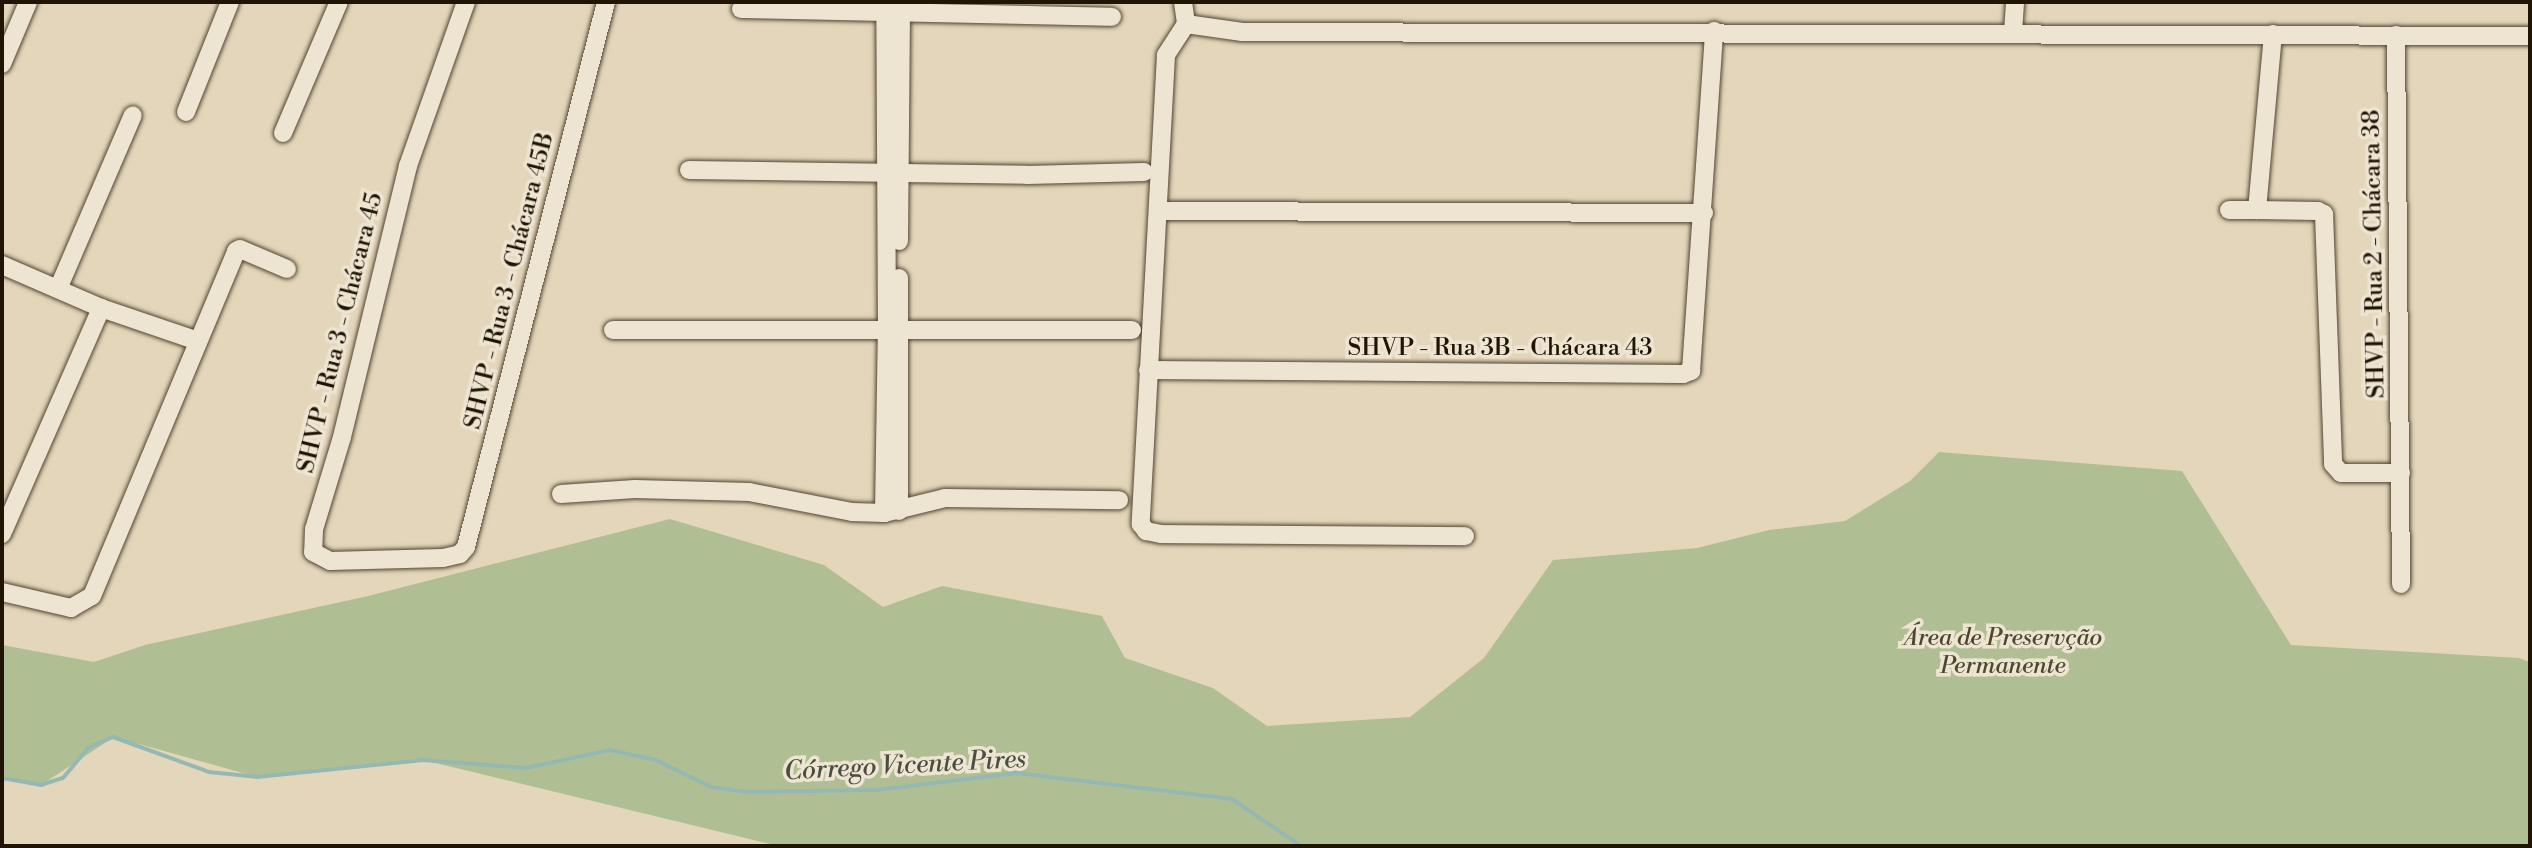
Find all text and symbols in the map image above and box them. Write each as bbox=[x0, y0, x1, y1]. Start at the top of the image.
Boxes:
street label: SHVP - Rua 2 - Chácara 38 bbox=[2358, 109, 2392, 399]
street label: SHVP - Rua 3 - Chácara 45B bbox=[459, 130, 561, 432]
street label: SHVP - Rua 3 - Chácara 45 bbox=[292, 190, 390, 476]
street label: SHVP - Rua 3B - Chácara 43 bbox=[1348, 335, 1652, 363]
park label: Área de Preservção Permanente bbox=[1904, 625, 2102, 681]
water label: Córrego Vicente Pires bbox=[783, 744, 1027, 788]

